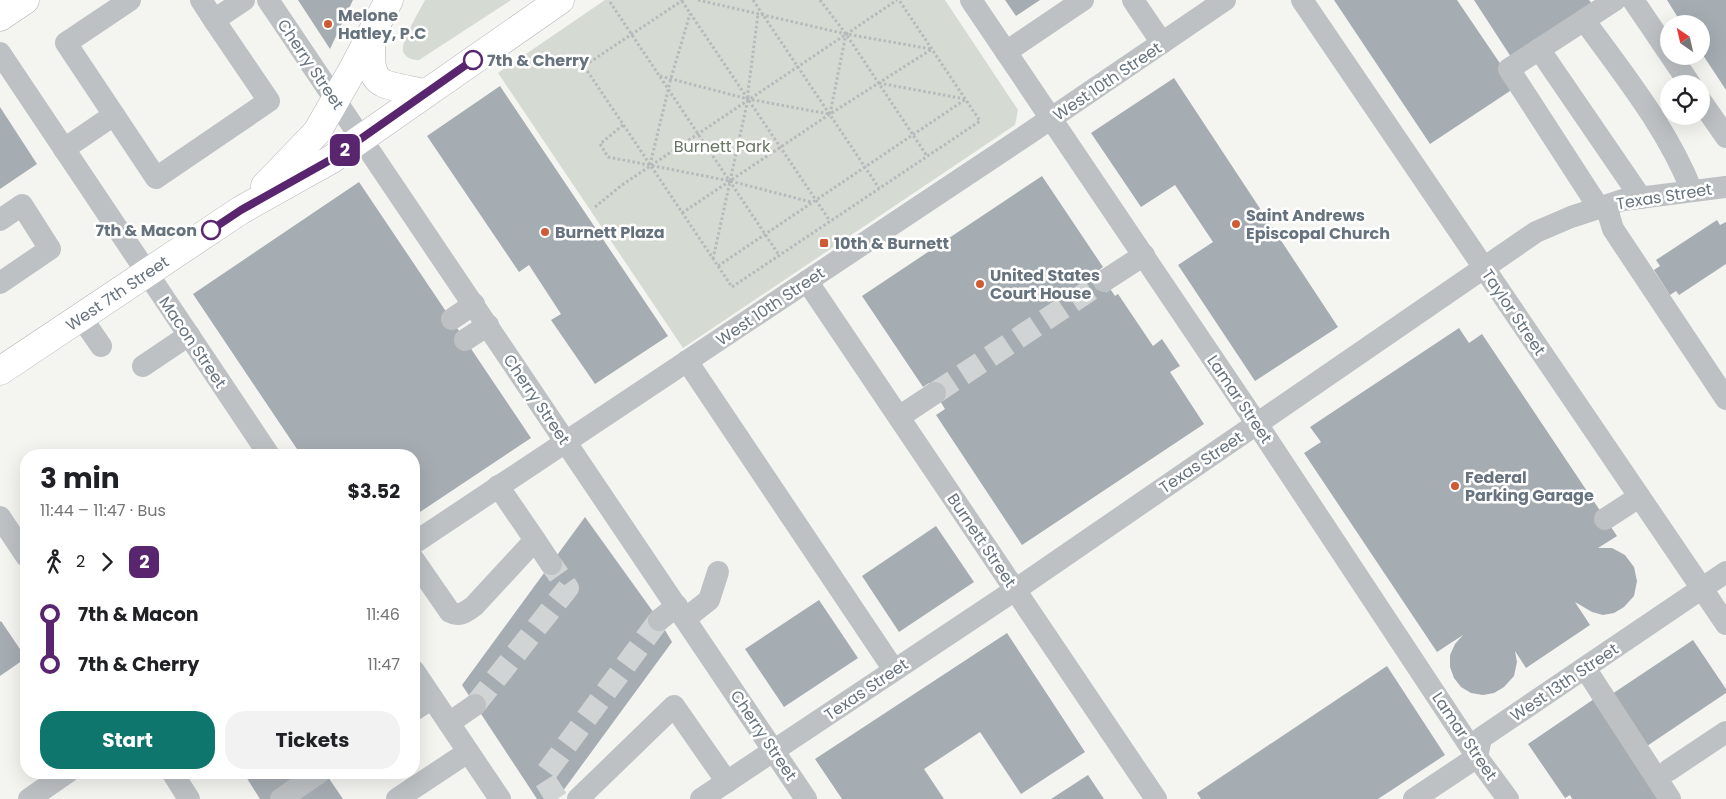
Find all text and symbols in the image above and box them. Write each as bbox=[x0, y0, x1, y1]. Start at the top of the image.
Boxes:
place label: Melone Hatley, P.C bbox=[338, 4, 426, 45]
street label: Cherry Street bbox=[272, 14, 349, 114]
north arrow bbox=[1660, 15, 1710, 65]
map controls bbox=[1660, 15, 1710, 125]
marker: Melone Hatley, P.C bbox=[322, 18, 334, 30]
street label: West 10th Street bbox=[1048, 36, 1166, 126]
place label: 7th & Cherry bbox=[487, 49, 590, 72]
marker: 7th & Cherry bbox=[463, 50, 483, 70]
button: locate bbox=[1660, 75, 1710, 125]
line badge: 2 bbox=[329, 134, 361, 166]
park label: Burnett Park bbox=[674, 135, 771, 158]
text: 2 bbox=[340, 137, 350, 162]
street label: Texas Street bbox=[1615, 178, 1714, 215]
place label: Saint Andrews Episcopal Church bbox=[1246, 204, 1390, 245]
marker: Saint Andrews Episcopal Church bbox=[1230, 218, 1242, 230]
place label: 7th & Macon bbox=[95, 219, 197, 242]
marker: 7th & Macon bbox=[201, 220, 221, 240]
place label: Burnett Plaza bbox=[555, 221, 665, 244]
marker: Burnett Plaza bbox=[539, 226, 551, 238]
place label: 10th & Burnett bbox=[834, 232, 949, 255]
marker: 10th & Burnett bbox=[818, 237, 830, 249]
street label: West 7th Street bbox=[61, 250, 174, 336]
street label: West 10th Street bbox=[711, 261, 829, 351]
place label: United States Court House bbox=[990, 264, 1100, 305]
street label: Taylor Street bbox=[1476, 265, 1551, 360]
marker: United States Court House bbox=[974, 278, 986, 290]
street label: Macon Street bbox=[153, 292, 232, 393]
street label: Cherry Street bbox=[498, 349, 575, 449]
street label: Lamar Street bbox=[1201, 351, 1278, 448]
street label: Texas Street bbox=[1155, 426, 1248, 499]
text: 3 min bbox=[40, 459, 120, 498]
place label: Federal Parking Garage bbox=[1465, 466, 1594, 507]
text: $3.52 bbox=[347, 478, 400, 505]
marker: Federal Parking Garage bbox=[1449, 480, 1461, 492]
street label: Burnett Street bbox=[942, 489, 1022, 592]
text: 11:44 – 11:47 · Bus bbox=[40, 499, 166, 522]
icon: walk bbox=[40, 548, 68, 576]
icon: forward bbox=[93, 548, 121, 576]
text: 2 bbox=[139, 549, 149, 574]
text: 2 bbox=[76, 550, 85, 573]
text: 7th & Macon bbox=[78, 601, 199, 628]
text: 11:46 bbox=[366, 603, 400, 626]
street label: West 13th Street bbox=[1506, 638, 1623, 727]
text: 7th & Cherry bbox=[78, 651, 199, 678]
text: 11:47 bbox=[368, 653, 400, 676]
street label: Texas Street bbox=[820, 653, 913, 726]
street label: Cherry Street bbox=[725, 685, 802, 785]
street label: Lamar Street bbox=[1426, 688, 1503, 785]
button: Start bbox=[40, 711, 215, 769]
button: Tickets bbox=[225, 711, 400, 769]

